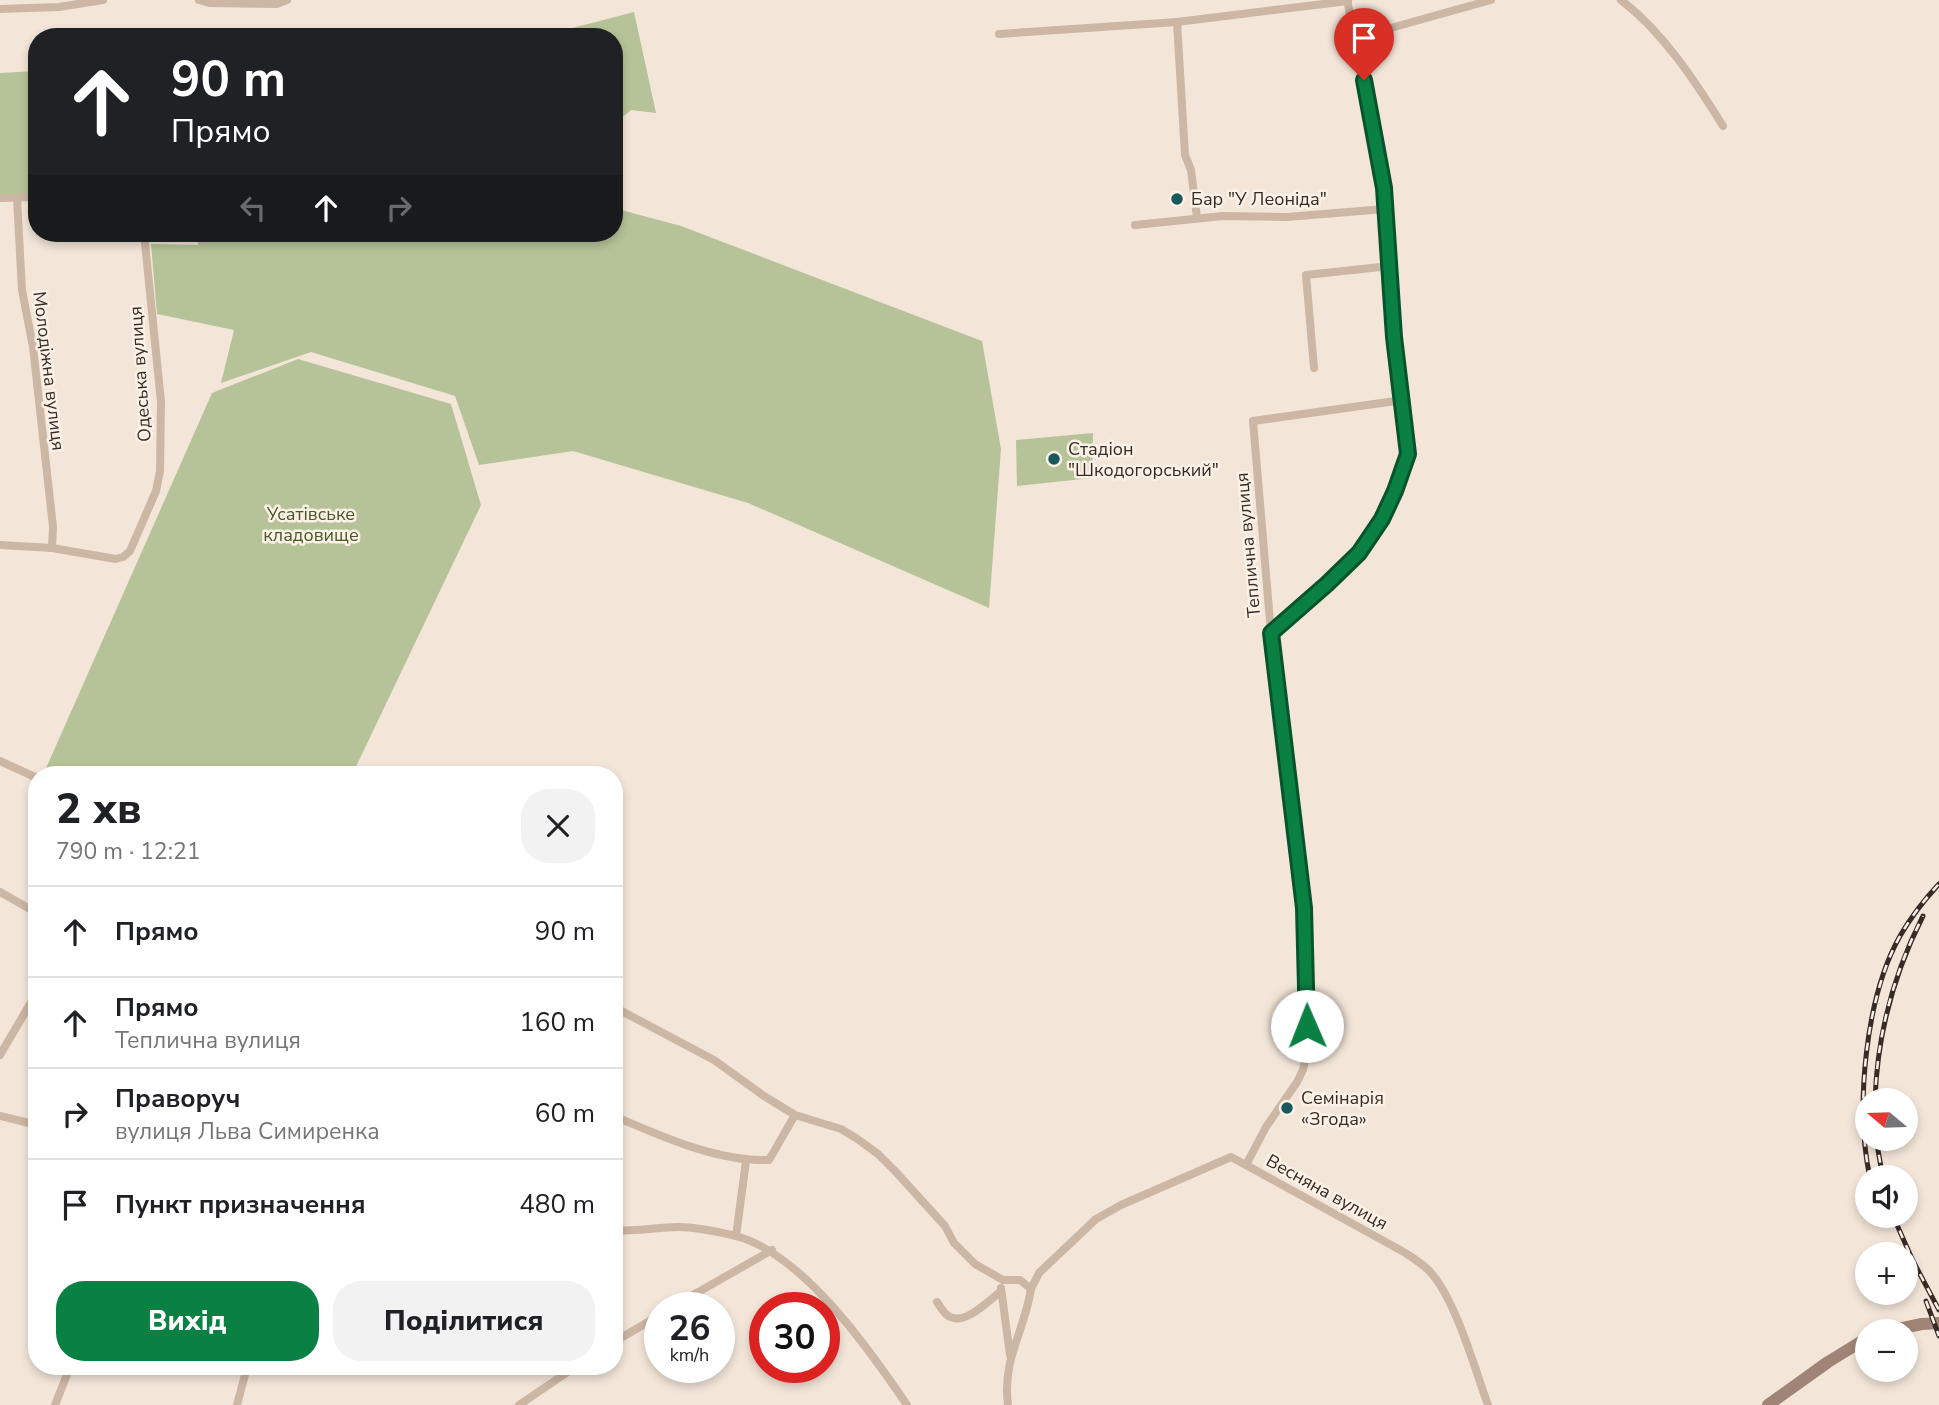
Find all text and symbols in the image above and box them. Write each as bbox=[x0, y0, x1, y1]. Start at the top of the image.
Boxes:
pin bbox=[1334, 8, 1394, 80]
icon: arrive bbox=[1345, 19, 1383, 57]
text: 90 m bbox=[171, 46, 286, 113]
icon: ahead bbox=[56, 56, 147, 147]
text: Прямо bbox=[171, 110, 271, 153]
place label: Бар "У Леоніда" bbox=[1191, 187, 1327, 211]
icon: left bbox=[234, 189, 272, 227]
icon: ahead bbox=[307, 189, 345, 227]
icon: right bbox=[380, 189, 418, 227]
marker: Бар "У Леоніда" bbox=[1169, 191, 1185, 207]
street label: Молодіжна вулиця bbox=[27, 290, 71, 452]
street label: Одеська вулиця bbox=[123, 305, 157, 443]
place label: Стадіон "Шкодогорський" bbox=[1068, 437, 1219, 482]
marker: Стадіон "Шкодогорський" bbox=[1046, 451, 1062, 467]
street label: Теплична вулиця bbox=[1230, 472, 1266, 618]
park label: Усатівське кладовище bbox=[263, 502, 359, 547]
text: 2 хв bbox=[56, 781, 141, 838]
button: close bbox=[521, 789, 595, 863]
text: 790 m · 12:21 bbox=[56, 836, 201, 867]
icon: ahead bbox=[56, 913, 94, 951]
text: Прямо bbox=[115, 914, 199, 949]
text: 90 m bbox=[535, 914, 595, 949]
position arrow bbox=[1270, 989, 1344, 1063]
text: Прямо bbox=[115, 990, 199, 1025]
icon: ahead bbox=[56, 1004, 94, 1042]
text: 160 m bbox=[519, 1005, 595, 1040]
text: Теплична вулиця bbox=[115, 1025, 301, 1056]
text: Праворуч bbox=[115, 1081, 240, 1116]
place label: Семінарія «Згода» bbox=[1301, 1086, 1384, 1131]
north arrow bbox=[1855, 1088, 1918, 1152]
map controls bbox=[1855, 1088, 1918, 1382]
icon: right bbox=[56, 1095, 94, 1133]
text: 60 m bbox=[535, 1096, 595, 1131]
marker: Семінарія «Згода» bbox=[1279, 1100, 1295, 1116]
text: вулиця Льва Симиренка bbox=[115, 1116, 380, 1147]
street label: Весняна вулиця bbox=[1262, 1149, 1392, 1235]
button: sound bbox=[1855, 1165, 1918, 1228]
icon: arrive bbox=[56, 1186, 94, 1224]
text: Пункт призначення bbox=[115, 1187, 366, 1222]
text: 480 m bbox=[519, 1187, 595, 1222]
button: + bbox=[1855, 1242, 1918, 1305]
button: Вихід bbox=[56, 1281, 319, 1361]
button: Поділитися bbox=[333, 1281, 595, 1361]
speed limit sign: 30 bbox=[749, 1292, 840, 1383]
text: 26 bbox=[668, 1305, 711, 1352]
button: − bbox=[1855, 1319, 1918, 1382]
text: km/h bbox=[670, 1343, 709, 1367]

